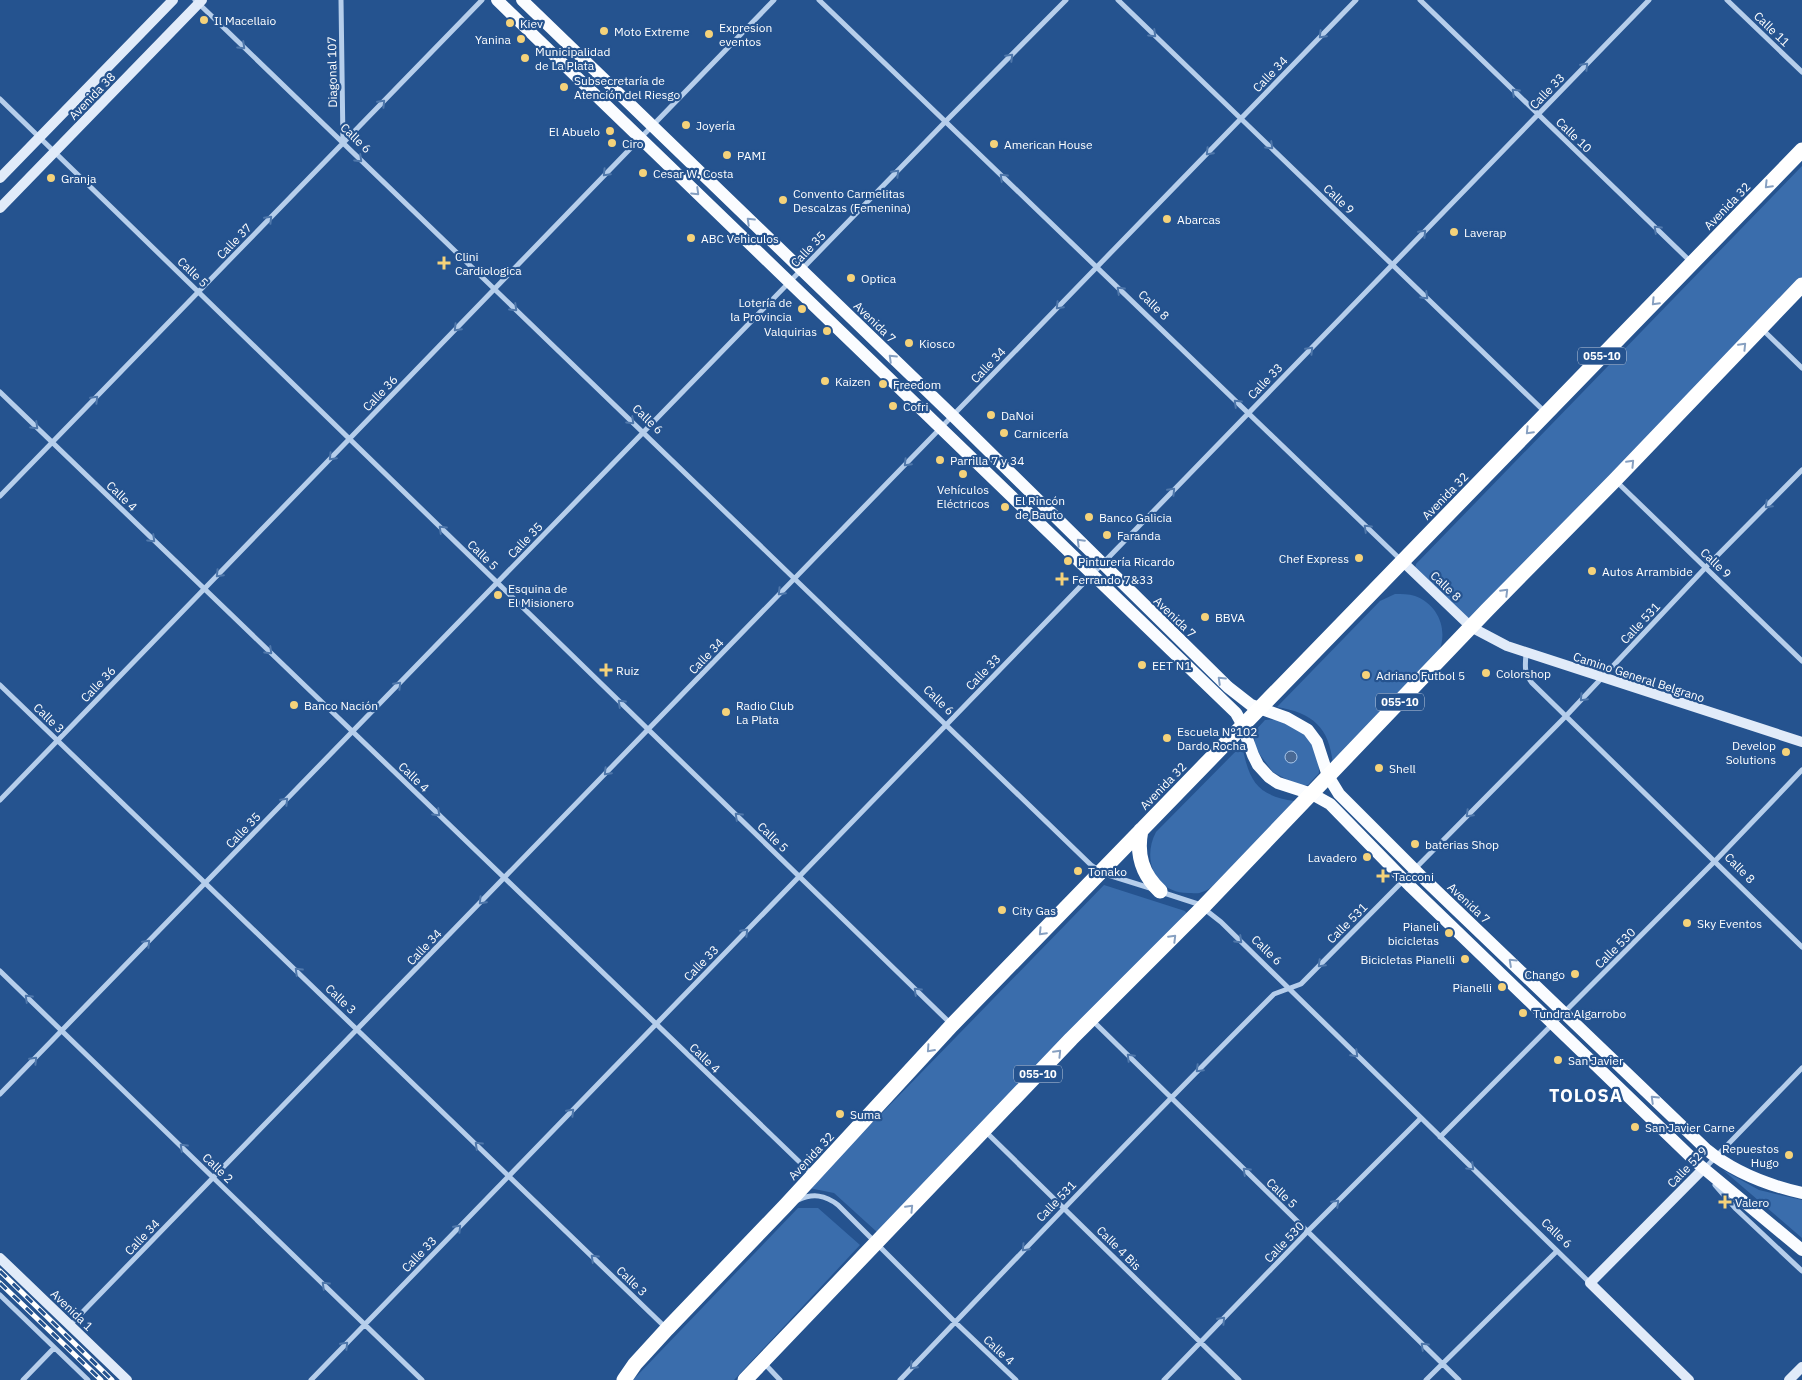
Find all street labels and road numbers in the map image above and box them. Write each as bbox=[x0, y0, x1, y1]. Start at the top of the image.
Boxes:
street label: Calle 11 bbox=[1751, 8, 1793, 50]
street label: Diagonal 107 bbox=[324, 36, 340, 108]
street label: Calle 34 bbox=[1249, 53, 1291, 95]
street label: Avenida 38 bbox=[66, 69, 118, 123]
street label: Calle 33 bbox=[1526, 70, 1568, 112]
street label: Calle 10 bbox=[1553, 114, 1595, 156]
street label: Calle 6 bbox=[337, 120, 375, 156]
street label: Avenida 32 bbox=[1701, 179, 1753, 233]
street label: Calle 9 bbox=[1320, 181, 1358, 217]
street label: Calle 37 bbox=[213, 220, 255, 262]
street label: Calle 35 bbox=[787, 228, 829, 270]
street label: Calle 5 bbox=[174, 254, 212, 290]
street label: Calle 8 bbox=[1135, 287, 1173, 323]
street label: Avenida 7 bbox=[851, 298, 899, 346]
street label: Calle 34 bbox=[967, 344, 1009, 386]
road number: 055-10 bbox=[1578, 348, 1626, 364]
street label: Calle 33 bbox=[1244, 360, 1286, 402]
street label: Calle 36 bbox=[359, 372, 401, 414]
street label: Calle 6 bbox=[629, 401, 667, 437]
street label: Avenida 32 bbox=[1419, 469, 1471, 523]
street label: Calle 4 bbox=[103, 478, 141, 514]
street label: Calle 35 bbox=[504, 519, 546, 561]
street label: Calle 5 bbox=[464, 537, 502, 573]
street label: Calle 9 bbox=[1697, 545, 1735, 581]
street label: Calle 8 bbox=[1427, 568, 1465, 604]
street label: Avenida 7 bbox=[1151, 593, 1199, 641]
street label: Calle 531 bbox=[1617, 599, 1663, 647]
street label: Calle 34 bbox=[685, 635, 727, 677]
street label: Camino General Belgrano bbox=[1571, 649, 1707, 705]
street label: Calle 33 bbox=[962, 651, 1004, 693]
street label: Calle 36 bbox=[77, 663, 119, 705]
street label: Calle 6 bbox=[920, 682, 958, 718]
road number: 055-10 bbox=[1376, 694, 1424, 710]
street label: Calle 3 bbox=[30, 700, 68, 736]
street label: Calle 4 bbox=[395, 759, 433, 795]
street label: Avenida 32 bbox=[1137, 759, 1189, 813]
street label: Calle 35 bbox=[222, 809, 264, 851]
street label: Calle 5 bbox=[754, 819, 792, 855]
street label: Calle 8 bbox=[1722, 850, 1758, 886]
street label: Avenida 7 bbox=[1444, 879, 1494, 927]
street label: Calle 531 bbox=[1324, 900, 1370, 946]
street label: Calle 530 bbox=[1592, 925, 1638, 971]
street label: Calle 34 bbox=[403, 926, 445, 968]
street label: Calle 6 bbox=[1248, 932, 1286, 968]
street label: Calle 33 bbox=[680, 942, 722, 984]
street label: Calle 3 bbox=[322, 981, 360, 1017]
street label: Calle 4 bbox=[686, 1040, 724, 1076]
road number: 055-10 bbox=[1014, 1066, 1062, 1082]
street label: Avenida 32 bbox=[785, 1129, 837, 1183]
street label: Calle 529 bbox=[1664, 1143, 1710, 1191]
street label: Calle 2 bbox=[199, 1150, 237, 1186]
street label: Calle 5 bbox=[1263, 1175, 1301, 1211]
street label: Calle 531 bbox=[1033, 1177, 1079, 1225]
street label: Calle 6 bbox=[1538, 1215, 1576, 1251]
street label: Calle 34 bbox=[121, 1216, 163, 1258]
street label: Calle 530 bbox=[1261, 1218, 1307, 1266]
street label: Calle 4 Bis bbox=[1094, 1223, 1144, 1273]
street label: Calle 33 bbox=[398, 1233, 440, 1275]
street label: Calle 3 bbox=[613, 1263, 651, 1299]
street label: Avenida 1 bbox=[48, 1286, 96, 1334]
street label: Calle 4 bbox=[980, 1332, 1018, 1368]

